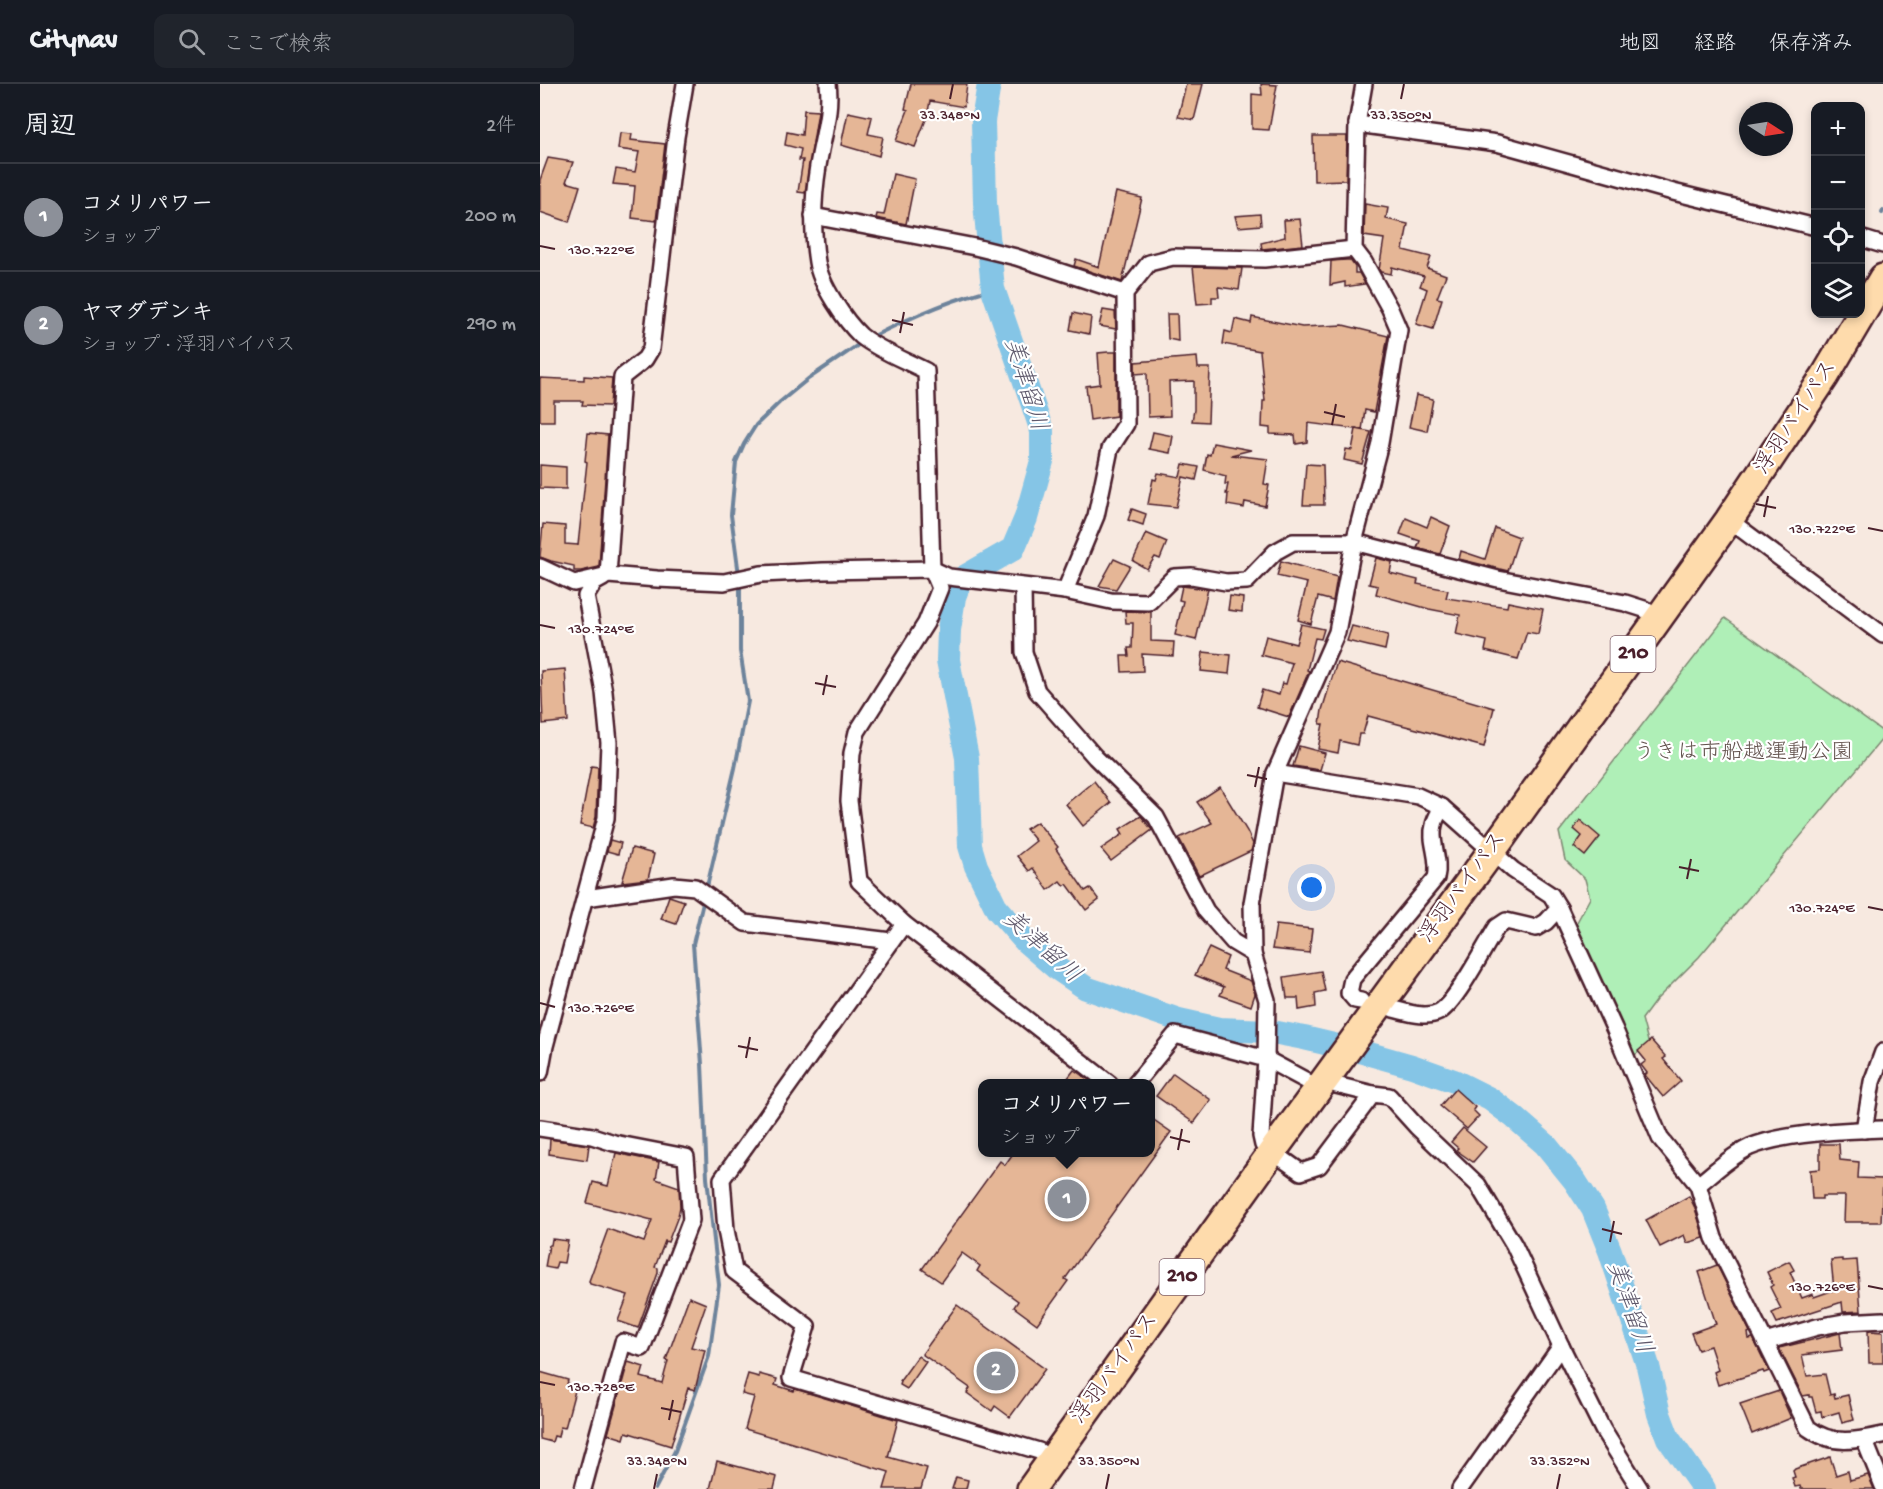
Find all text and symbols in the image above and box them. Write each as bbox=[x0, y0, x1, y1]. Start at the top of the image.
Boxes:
search box bbox=[154, 14, 574, 68]
text: Citynav bbox=[30, 25, 118, 58]
icon: search bbox=[175, 25, 208, 58]
text: ここで検索 bbox=[223, 33, 333, 59]
text: 地図 bbox=[1619, 33, 1661, 58]
text: 経路 bbox=[1694, 33, 1736, 58]
text: 保存済み bbox=[1769, 33, 1853, 58]
north arrow bbox=[1739, 102, 1793, 156]
map controls bbox=[1811, 102, 1865, 318]
button: + bbox=[1811, 102, 1865, 156]
text: 33.348°N bbox=[919, 107, 980, 125]
text: 33.350°N bbox=[1369, 107, 1432, 125]
text: 周辺 bbox=[24, 113, 76, 144]
text: 2件 bbox=[486, 116, 516, 139]
button: − bbox=[1811, 156, 1865, 210]
text: コメリパワー bbox=[81, 193, 213, 219]
text: 1 bbox=[39, 206, 48, 229]
text: 200 m bbox=[465, 206, 516, 229]
button: locate bbox=[1811, 210, 1865, 264]
text: ショップ bbox=[81, 227, 160, 250]
text: 130.722°E bbox=[567, 242, 634, 260]
button: layers bbox=[1811, 264, 1865, 318]
text: ヤマダデンキ bbox=[81, 301, 213, 327]
text: 2 bbox=[39, 314, 48, 337]
text: 290 m bbox=[466, 314, 516, 337]
text: ショップ · 浮羽バイパス bbox=[81, 335, 296, 358]
water label: 美津留川 bbox=[996, 335, 1053, 435]
street label: 浮羽バイパス bbox=[1749, 355, 1844, 480]
text: 130.722°E bbox=[1788, 521, 1855, 539]
text: 130.724°E bbox=[567, 621, 634, 639]
road number: 210 bbox=[1610, 636, 1656, 672]
park label: うきは市船越運動公園 bbox=[1633, 740, 1853, 767]
street label: 浮羽バイパス bbox=[1414, 827, 1513, 949]
your location bbox=[1297, 873, 1326, 902]
text: 130.724°E bbox=[1788, 900, 1855, 918]
water label: 美津留川 bbox=[996, 904, 1087, 991]
text: 130.726°E bbox=[567, 1000, 635, 1018]
popup bbox=[978, 1079, 1155, 1157]
text: コメリパワー bbox=[1000, 1094, 1133, 1120]
text: ショップ bbox=[1000, 1128, 1080, 1151]
pin: 1 bbox=[1048, 1176, 1086, 1222]
water label: 美津留川 bbox=[1599, 1258, 1658, 1358]
road number: 210 bbox=[1160, 1259, 1204, 1295]
text: 130.726°E bbox=[1788, 1279, 1856, 1297]
street label: 浮羽バイパス bbox=[1066, 1308, 1165, 1430]
pin: 2 bbox=[976, 1348, 1016, 1394]
text: 130.728°E bbox=[567, 1379, 635, 1397]
text: 33.348°N bbox=[626, 1453, 687, 1471]
text: 33.350°N bbox=[1077, 1453, 1140, 1471]
text: 33.352°N bbox=[1529, 1453, 1590, 1471]

